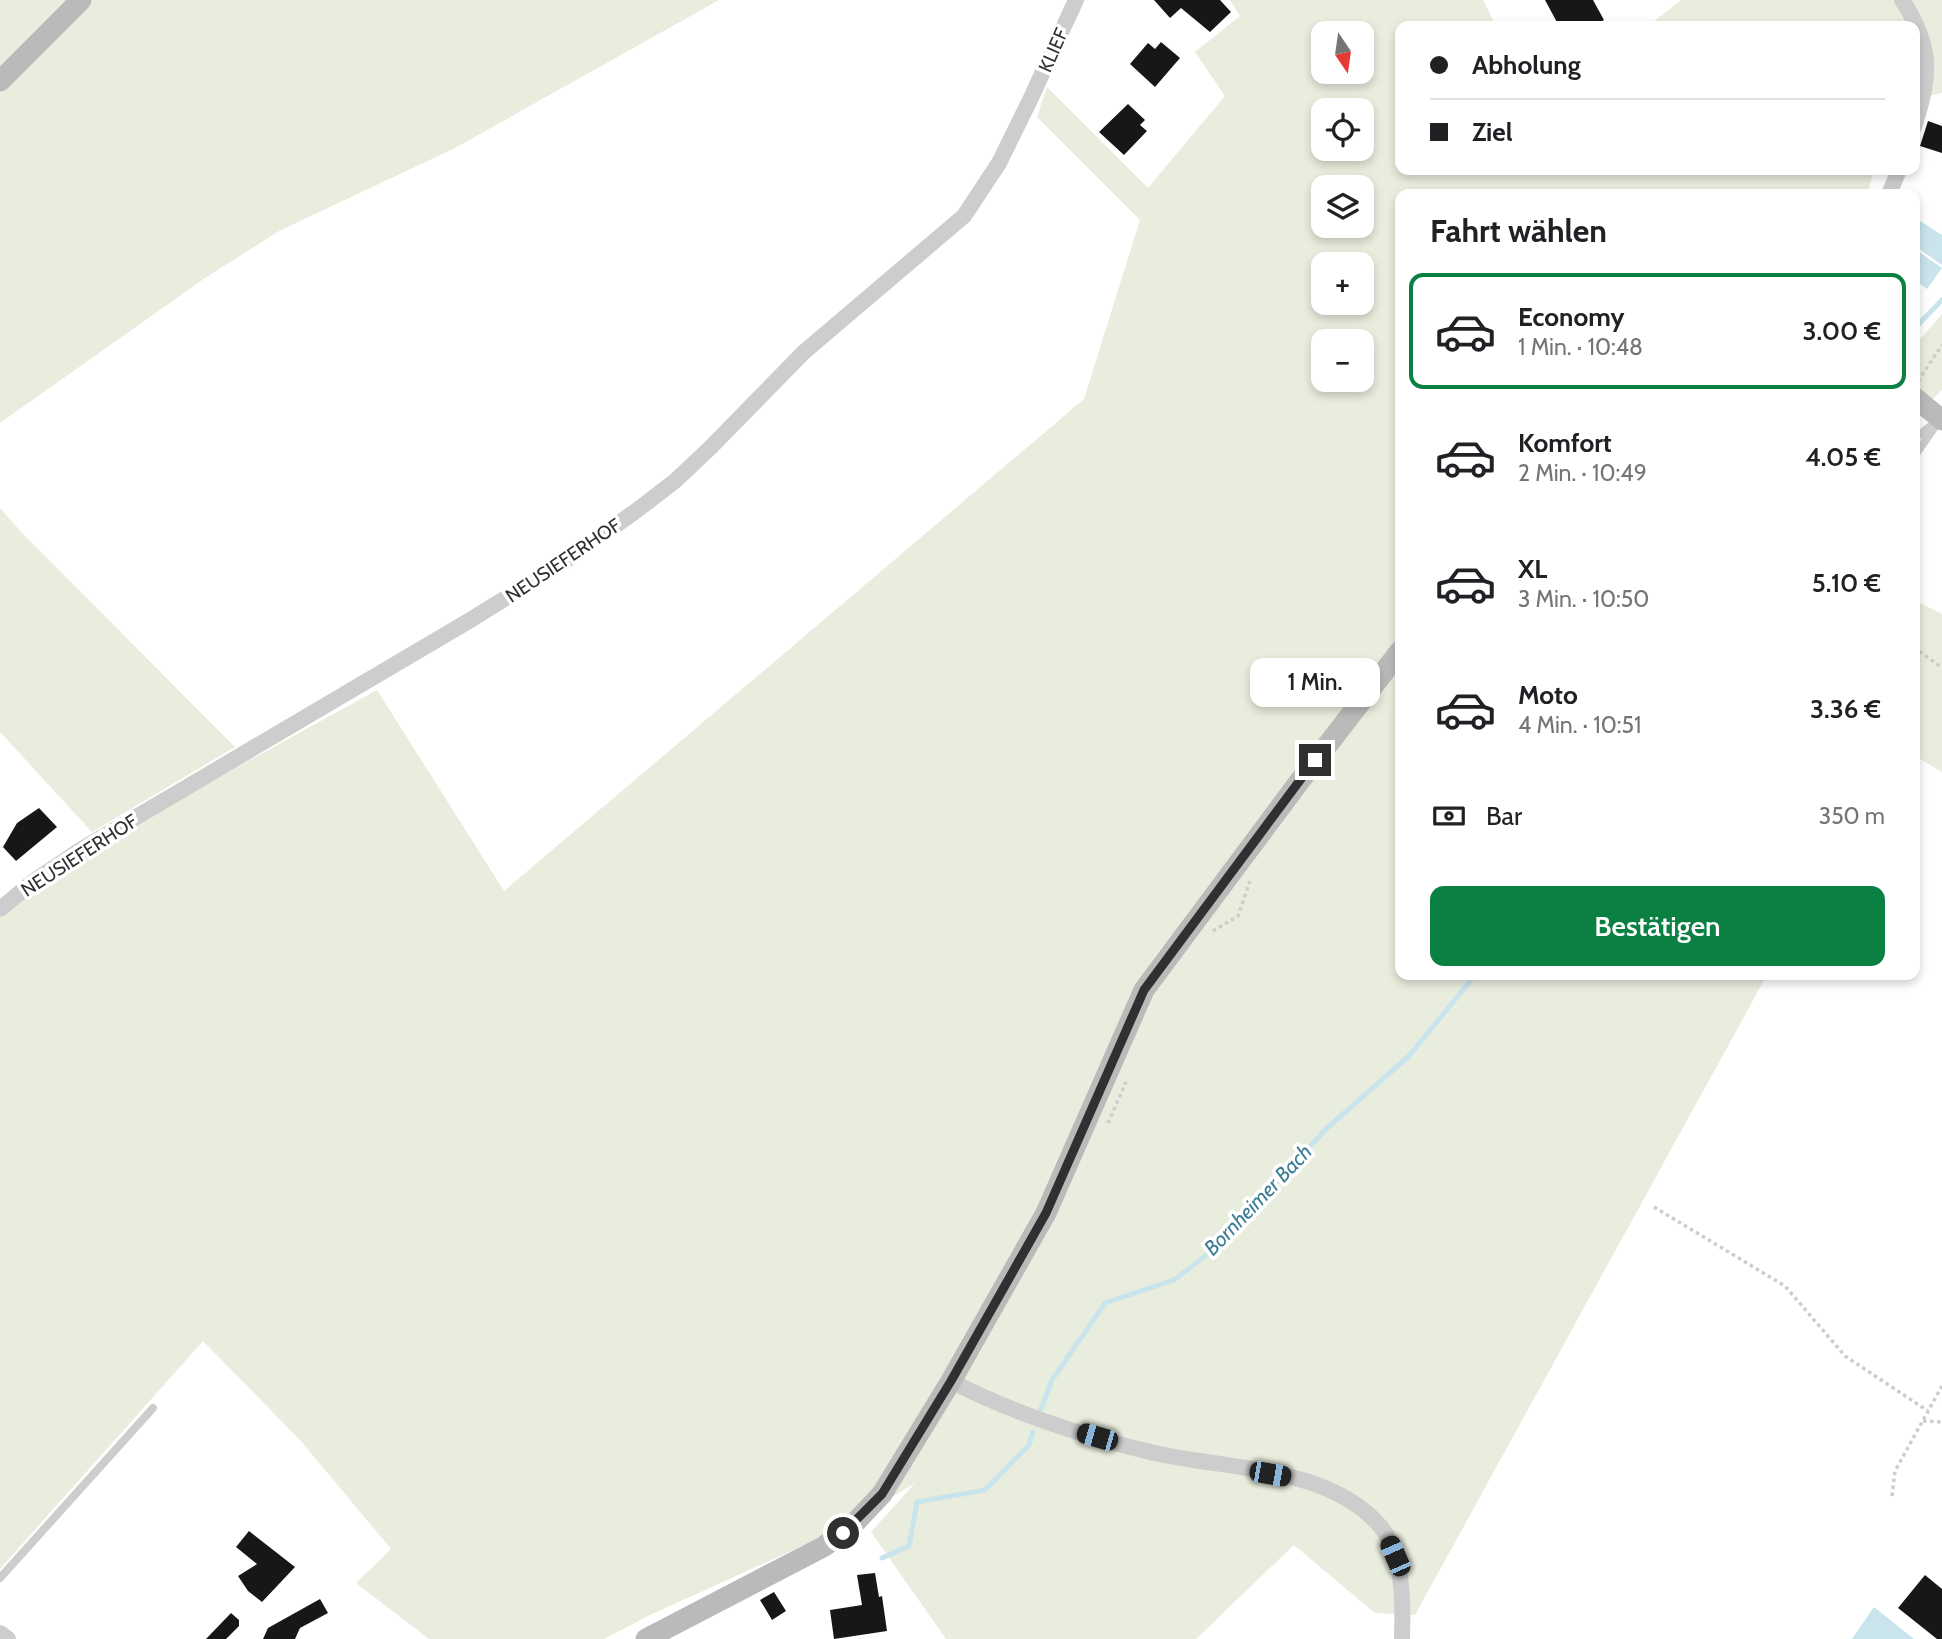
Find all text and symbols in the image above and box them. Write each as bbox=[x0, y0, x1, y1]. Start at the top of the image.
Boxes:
north arrow bbox=[1311, 21, 1374, 84]
map controls bbox=[1311, 21, 1374, 392]
street label: KLIEF bbox=[1034, 25, 1073, 76]
text: Abholung bbox=[1472, 49, 1581, 81]
button: locate bbox=[1311, 98, 1374, 161]
text: Ziel bbox=[1472, 116, 1513, 148]
button: layers bbox=[1311, 175, 1374, 238]
text: Fahrt wählen bbox=[1430, 211, 1607, 250]
button: + bbox=[1311, 252, 1374, 315]
icon: car bbox=[1434, 300, 1497, 363]
text: Economy bbox=[1518, 301, 1624, 333]
text: 3.00 € bbox=[1802, 315, 1881, 347]
button: − bbox=[1311, 329, 1374, 392]
text: 1 Min. · 10:48 bbox=[1518, 333, 1643, 361]
icon: car bbox=[1434, 426, 1497, 489]
text: Komfort bbox=[1518, 427, 1612, 459]
text: 4.05 € bbox=[1805, 441, 1881, 473]
text: 2 Min. · 10:49 bbox=[1518, 459, 1647, 487]
street label: NEUSIEFERHOF bbox=[501, 513, 625, 607]
icon: car bbox=[1434, 552, 1497, 615]
text: XL bbox=[1518, 553, 1547, 585]
text: 5.10 € bbox=[1812, 567, 1881, 599]
text: 3 Min. · 10:50 bbox=[1518, 585, 1649, 613]
callout: 1 Min. bbox=[1250, 658, 1380, 708]
text: 1 Min. bbox=[1287, 668, 1343, 696]
icon: car bbox=[1434, 678, 1497, 741]
text: Moto bbox=[1518, 679, 1578, 711]
text: 3.36 € bbox=[1810, 693, 1881, 725]
text: 4 Min. · 10:51 bbox=[1518, 711, 1642, 739]
route end bbox=[1299, 744, 1331, 776]
icon: cash bbox=[1430, 797, 1468, 835]
text: Bar bbox=[1486, 800, 1522, 832]
text: 350 m bbox=[1819, 802, 1885, 830]
street label: NEUSIEFERHOF bbox=[17, 809, 142, 902]
button: Bestätigen bbox=[1430, 886, 1885, 966]
water label: Bornheimer Bach bbox=[1199, 1139, 1317, 1260]
car bbox=[1074, 1421, 1121, 1453]
car bbox=[1248, 1460, 1293, 1488]
route start bbox=[827, 1517, 859, 1549]
car bbox=[1377, 1533, 1414, 1579]

